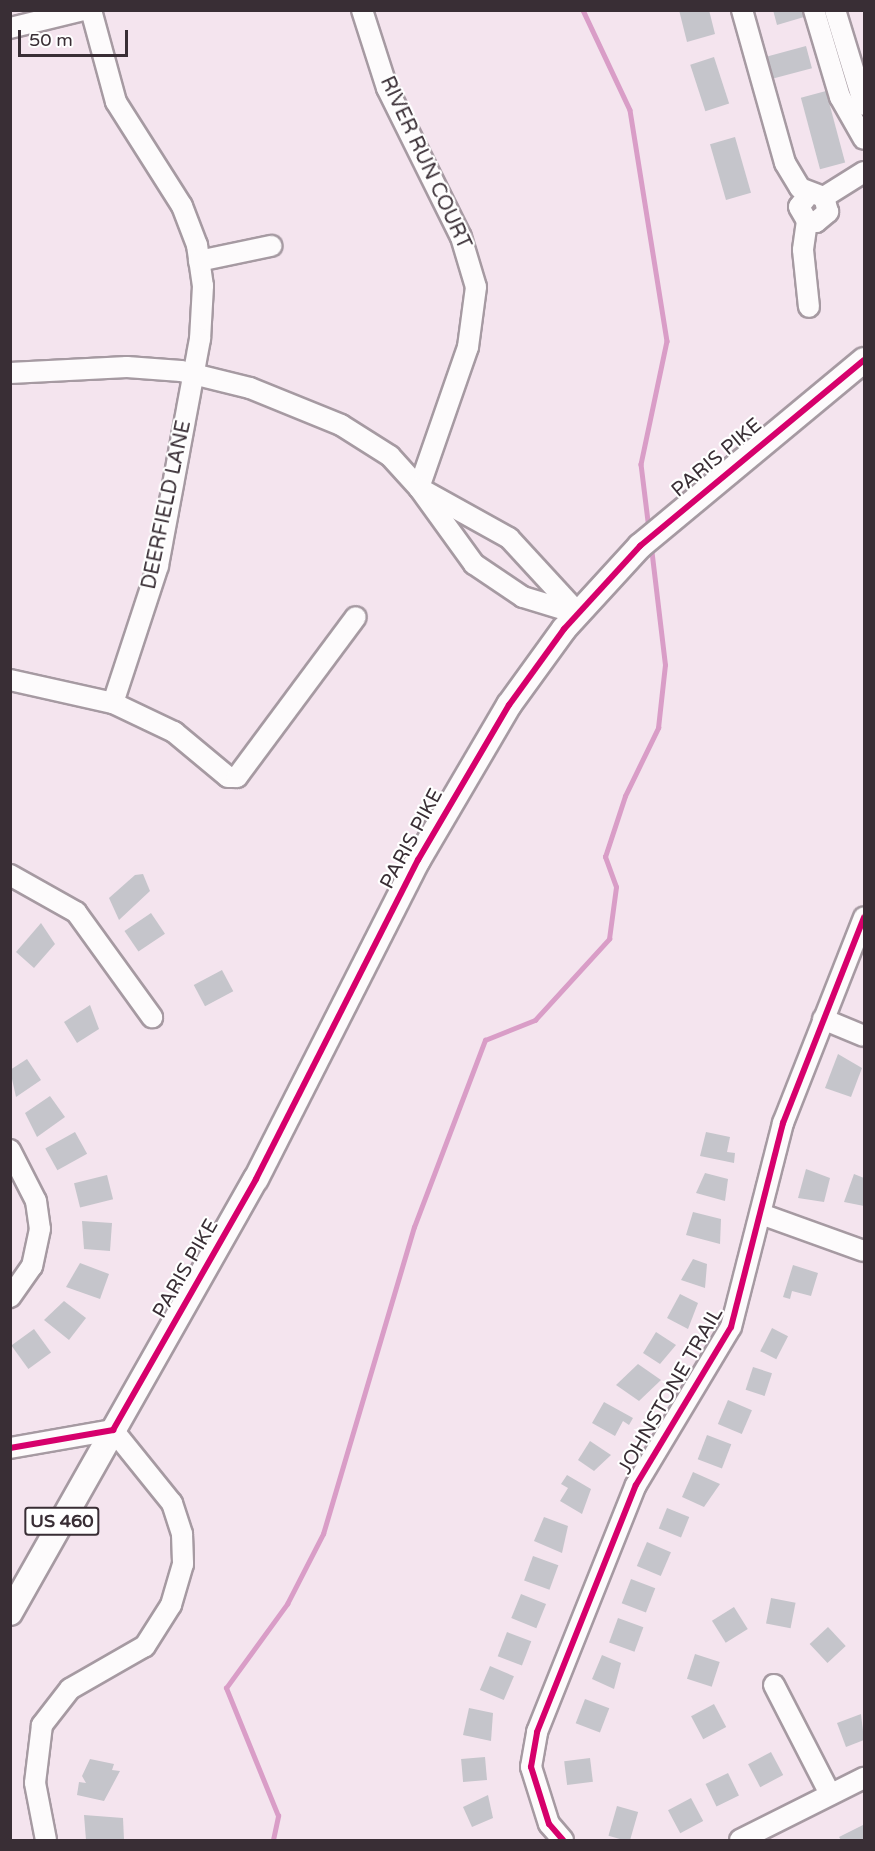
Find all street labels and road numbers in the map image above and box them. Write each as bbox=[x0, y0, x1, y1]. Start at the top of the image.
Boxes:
street label: RIVER RUN COURT bbox=[374, 73, 476, 253]
street label: PARIS PIKE bbox=[667, 413, 767, 503]
street label: DEERFIELD LANE bbox=[137, 418, 197, 592]
street label: PARIS PIKE bbox=[376, 785, 448, 893]
street label: PARIS PIKE bbox=[148, 1215, 224, 1323]
street label: JOHNSTONE TRAIL bbox=[613, 1303, 729, 1479]
road number: US 460 bbox=[23, 1506, 101, 1536]

